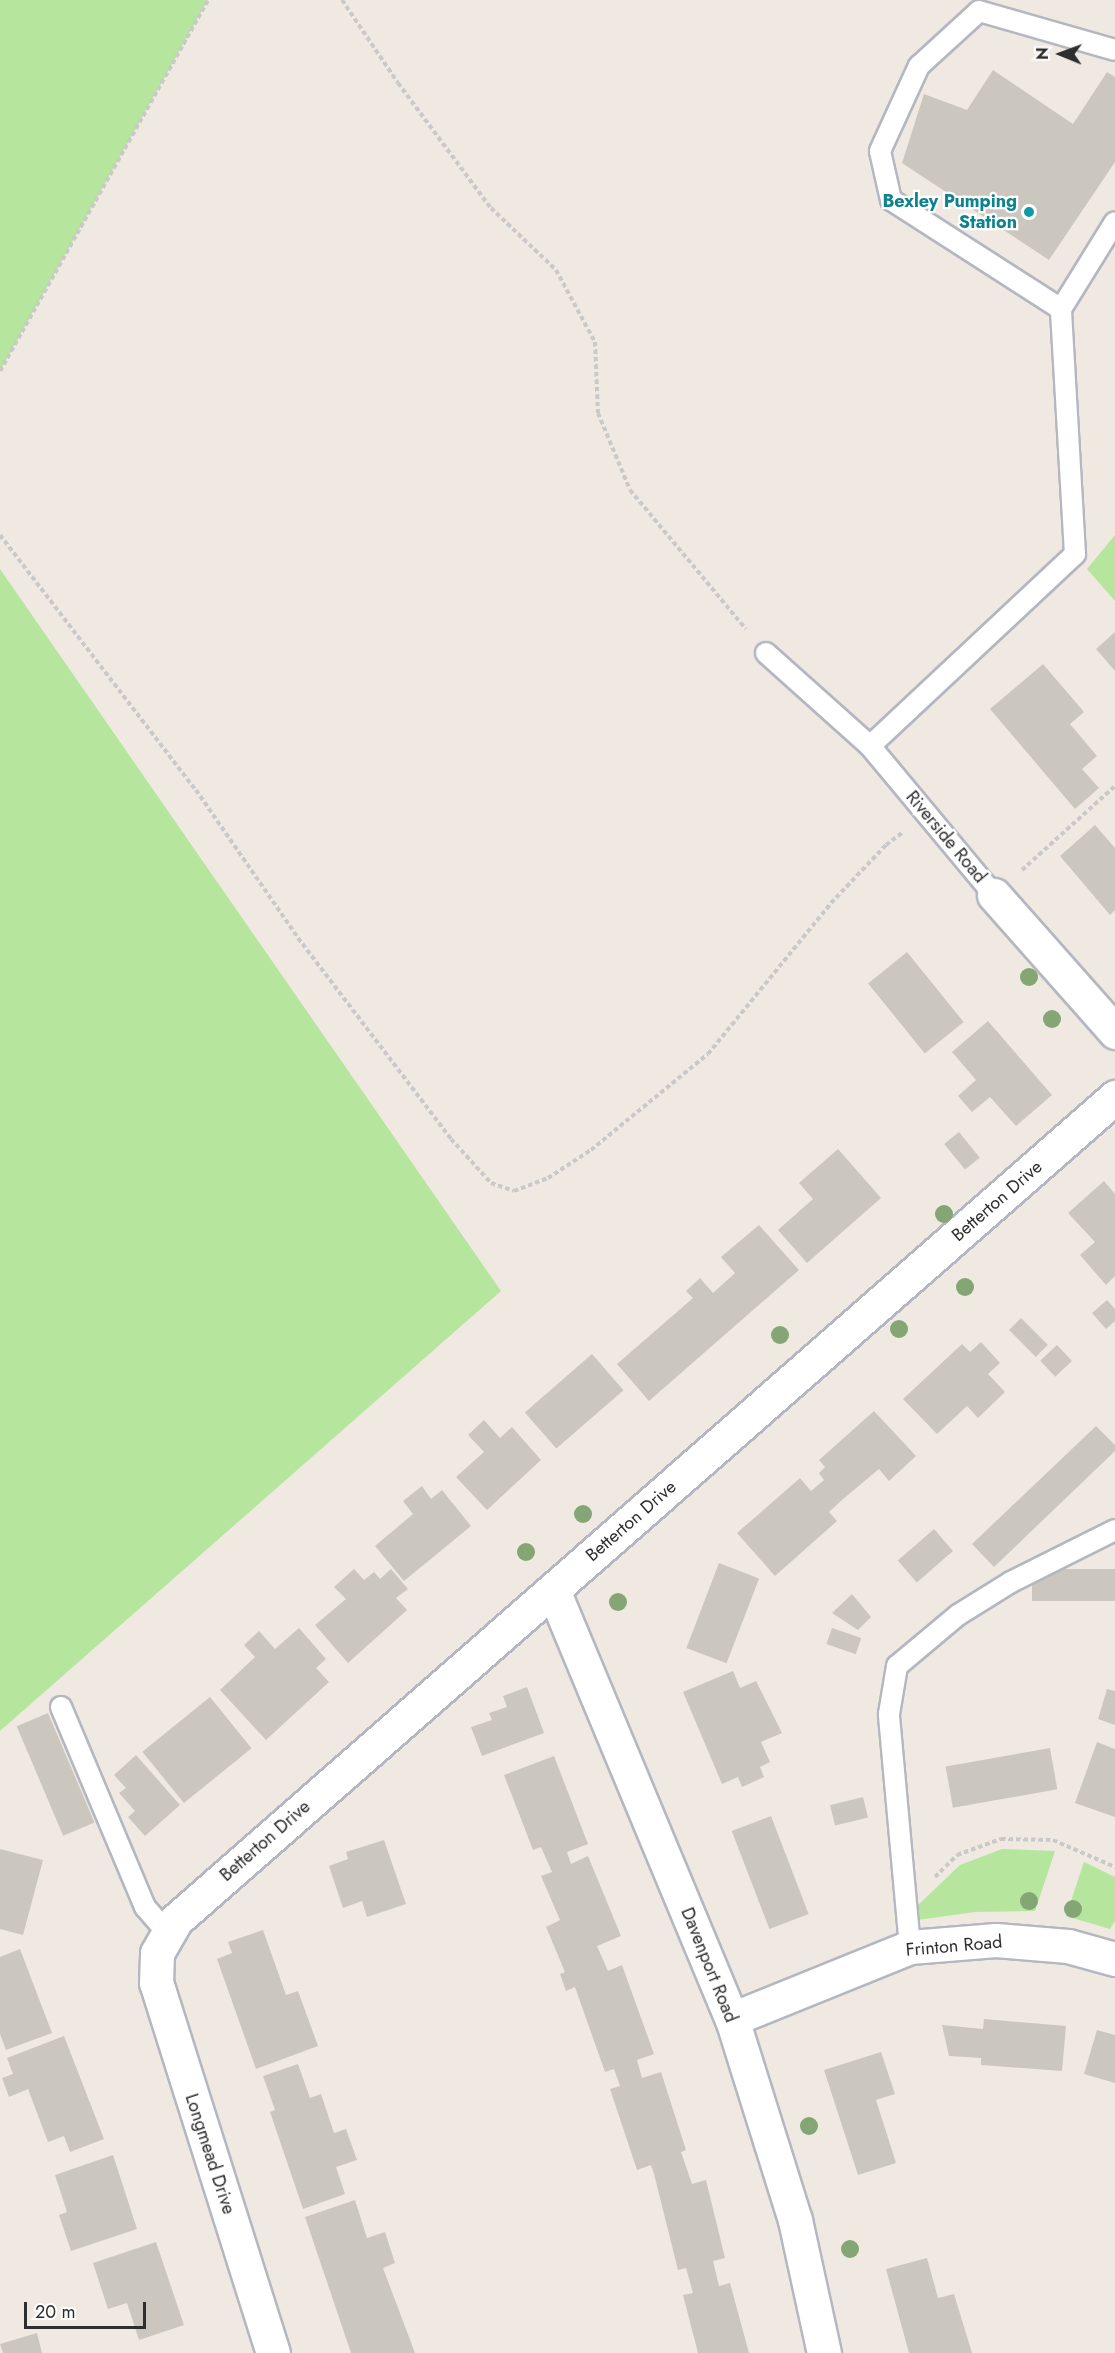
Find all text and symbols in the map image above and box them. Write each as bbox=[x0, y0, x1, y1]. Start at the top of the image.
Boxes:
north arrow bbox=[1031, 24, 1091, 84]
text: N bbox=[1031, 47, 1054, 60]
place label: Bexley Pumping Station bbox=[882, 191, 1017, 234]
marker: Bexley Pumping Station bbox=[1022, 205, 1036, 219]
street label: Riverside Road bbox=[901, 787, 991, 887]
street label: Betterton Drive bbox=[947, 1156, 1047, 1246]
street label: Betterton Drive bbox=[581, 1476, 681, 1566]
street label: Betterton Drive bbox=[215, 1796, 315, 1886]
street label: Davenport Road bbox=[676, 1904, 742, 2026]
street label: Frinton Road bbox=[905, 1931, 1003, 1961]
street label: Longmead Drive bbox=[180, 2091, 240, 2217]
scale bar bbox=[27, 2290, 148, 2328]
text: 20 m bbox=[35, 2299, 75, 2325]

